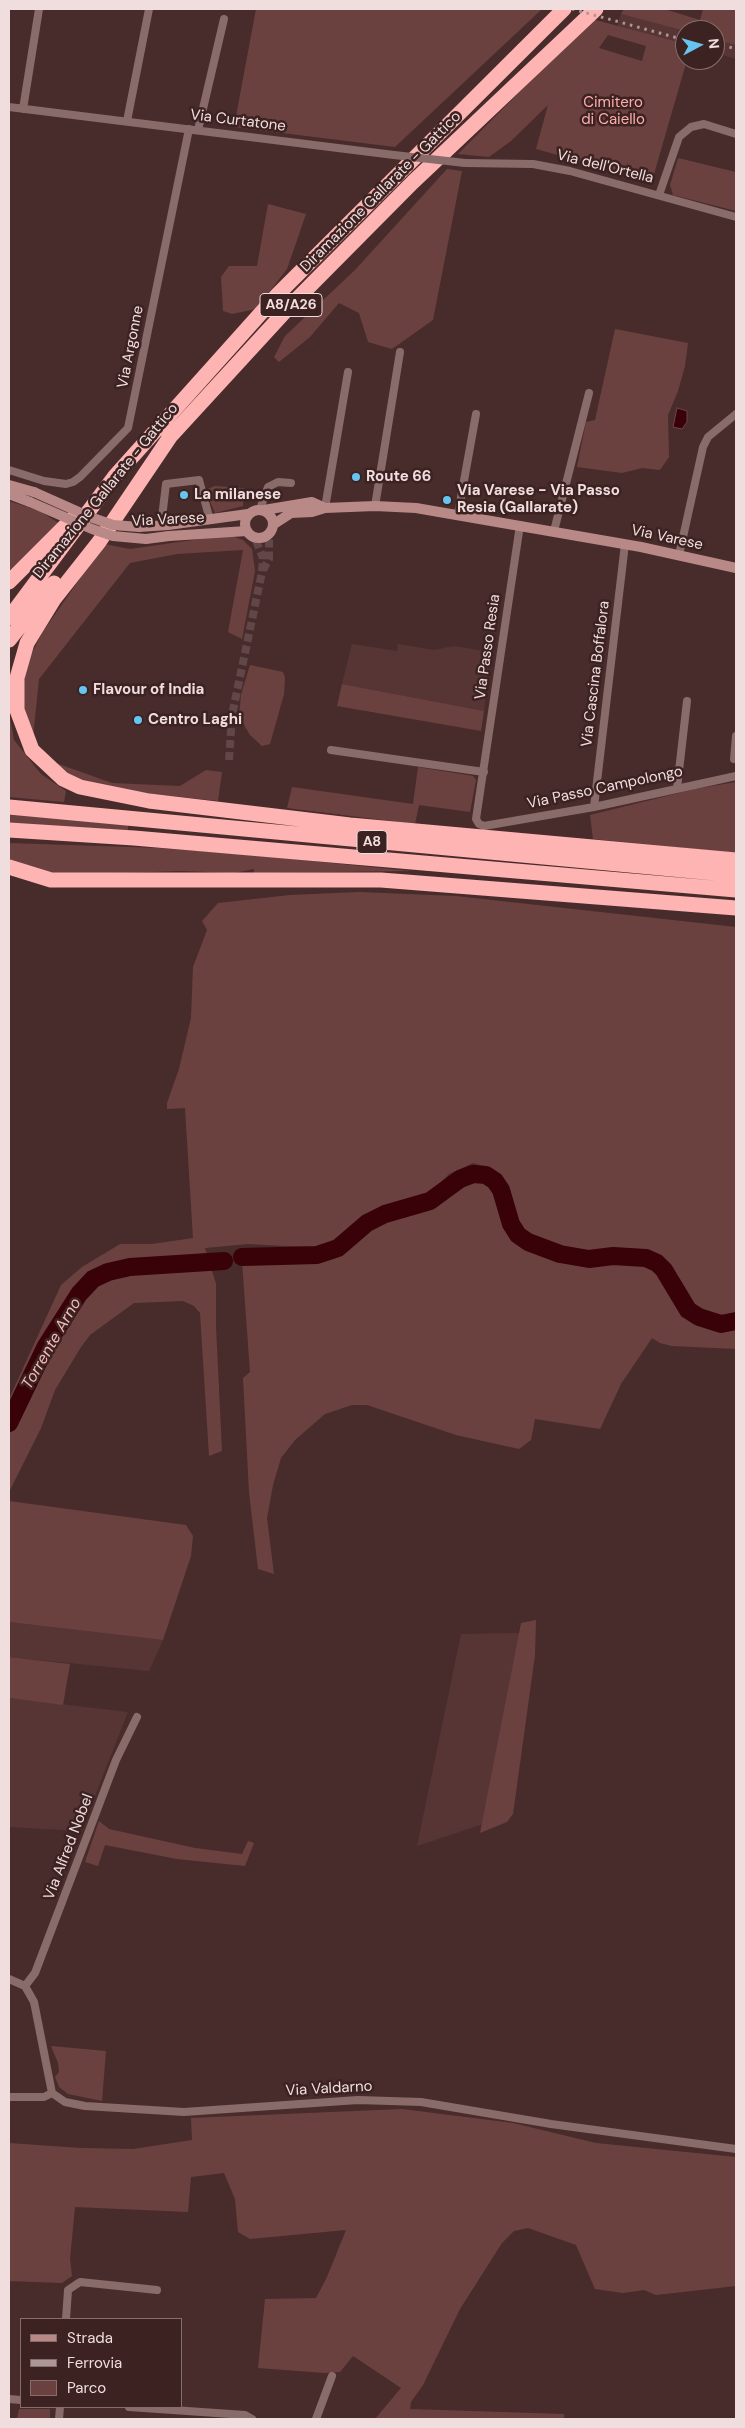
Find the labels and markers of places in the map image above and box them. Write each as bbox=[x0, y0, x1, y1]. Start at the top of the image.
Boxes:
place label: Route 66 bbox=[366, 468, 431, 486]
marker: Route 66 bbox=[350, 471, 362, 483]
place label: Via Varese - Via Passo Resia (Gallarate) bbox=[457, 482, 620, 517]
place label: La milanese bbox=[194, 486, 281, 504]
marker: La milanese bbox=[178, 489, 190, 501]
marker: Via Varese - Via Passo Resia (Gallarate) bbox=[441, 494, 453, 506]
place label: Flavour of India bbox=[93, 681, 204, 699]
marker: Flavour of India bbox=[77, 684, 89, 696]
place label: Centro Laghi bbox=[148, 711, 242, 729]
marker: Centro Laghi bbox=[132, 714, 144, 726]

